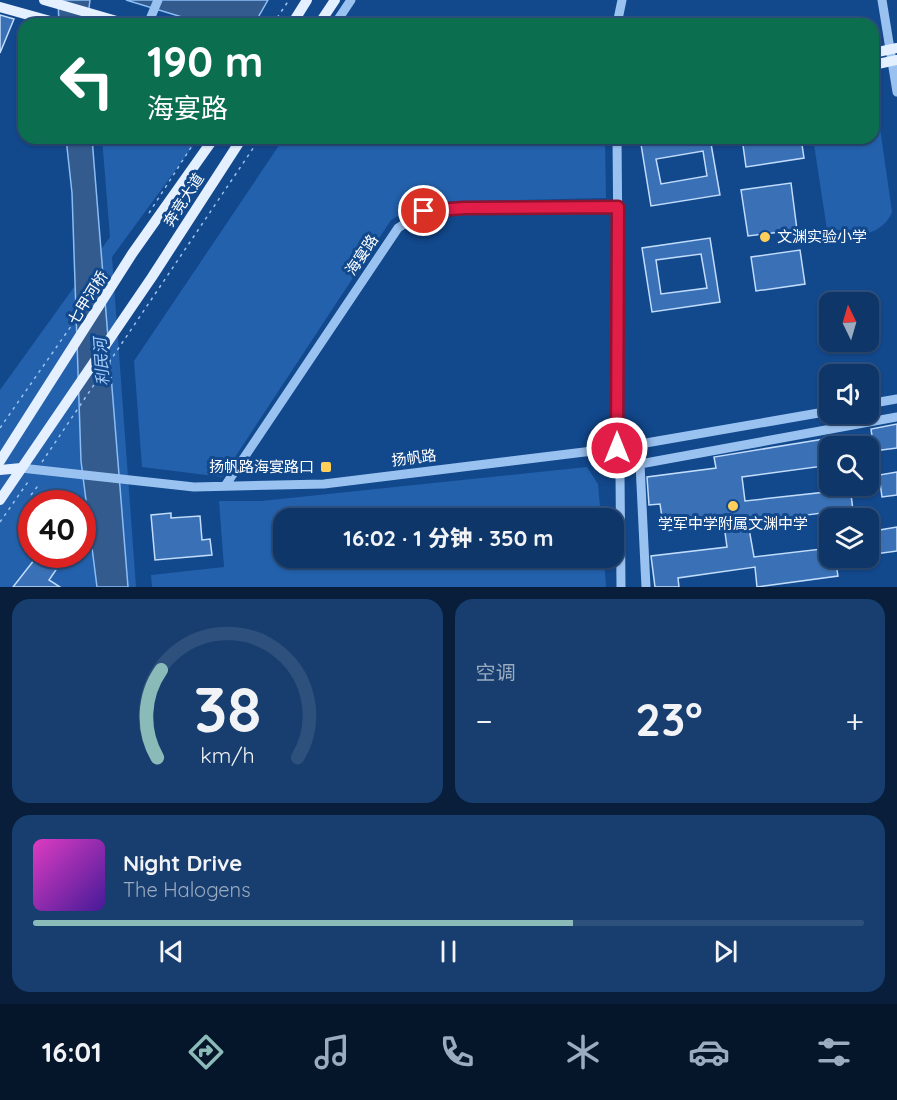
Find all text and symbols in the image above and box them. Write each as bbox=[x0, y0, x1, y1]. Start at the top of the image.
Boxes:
text: 190 m bbox=[147, 35, 263, 88]
icon: left bbox=[48, 42, 126, 120]
text: 海宴路 bbox=[147, 91, 228, 125]
street label: 奔竞大道 bbox=[159, 169, 208, 230]
pin bbox=[398, 185, 449, 236]
icon: arrive bbox=[407, 194, 440, 227]
place label: 文渊实验小学 bbox=[777, 227, 867, 246]
marker: 文渊实验小学 bbox=[758, 230, 772, 244]
street label: 海宴路 bbox=[341, 231, 382, 279]
street label: 七甲河桥 bbox=[64, 267, 112, 328]
north arrow bbox=[819, 292, 879, 352]
map controls bbox=[819, 292, 879, 568]
water label: 利民河 bbox=[89, 334, 113, 387]
button: sound bbox=[819, 364, 879, 424]
position arrow bbox=[585, 416, 649, 480]
button: search bbox=[819, 436, 879, 496]
street label: 扬帆路 bbox=[390, 445, 437, 470]
place label: 扬帆路海宴路口 bbox=[209, 457, 314, 476]
marker: 扬帆路海宴路口 bbox=[319, 460, 333, 474]
speed limit sign: 40 bbox=[18, 490, 96, 568]
marker: 学军中学附属文渊中学 bbox=[726, 499, 740, 513]
button: layers bbox=[819, 508, 879, 568]
place label: 学军中学附属文渊中学 bbox=[658, 514, 808, 533]
text: 16:02 · 1 分钟 · 350 m bbox=[343, 524, 554, 552]
text: 空调 bbox=[476, 660, 516, 685]
text: 38 bbox=[193, 670, 261, 748]
text: 23° bbox=[635, 691, 703, 747]
text: − bbox=[476, 700, 493, 741]
text: + bbox=[845, 700, 864, 741]
text: km/h bbox=[200, 742, 254, 768]
text: Night Drive bbox=[123, 849, 242, 877]
text: The Halogens bbox=[123, 877, 251, 902]
icon: previous bbox=[155, 935, 188, 968]
icon: pause bbox=[432, 935, 465, 968]
icon: next bbox=[709, 935, 742, 968]
icon: directions bbox=[185, 1031, 227, 1073]
icon: music bbox=[311, 1031, 353, 1073]
icon: phone bbox=[436, 1031, 478, 1073]
icon: climate bbox=[562, 1031, 604, 1073]
icon: car bbox=[688, 1031, 730, 1073]
icon: filters bbox=[813, 1031, 855, 1073]
text: 16:01 bbox=[42, 1035, 102, 1069]

